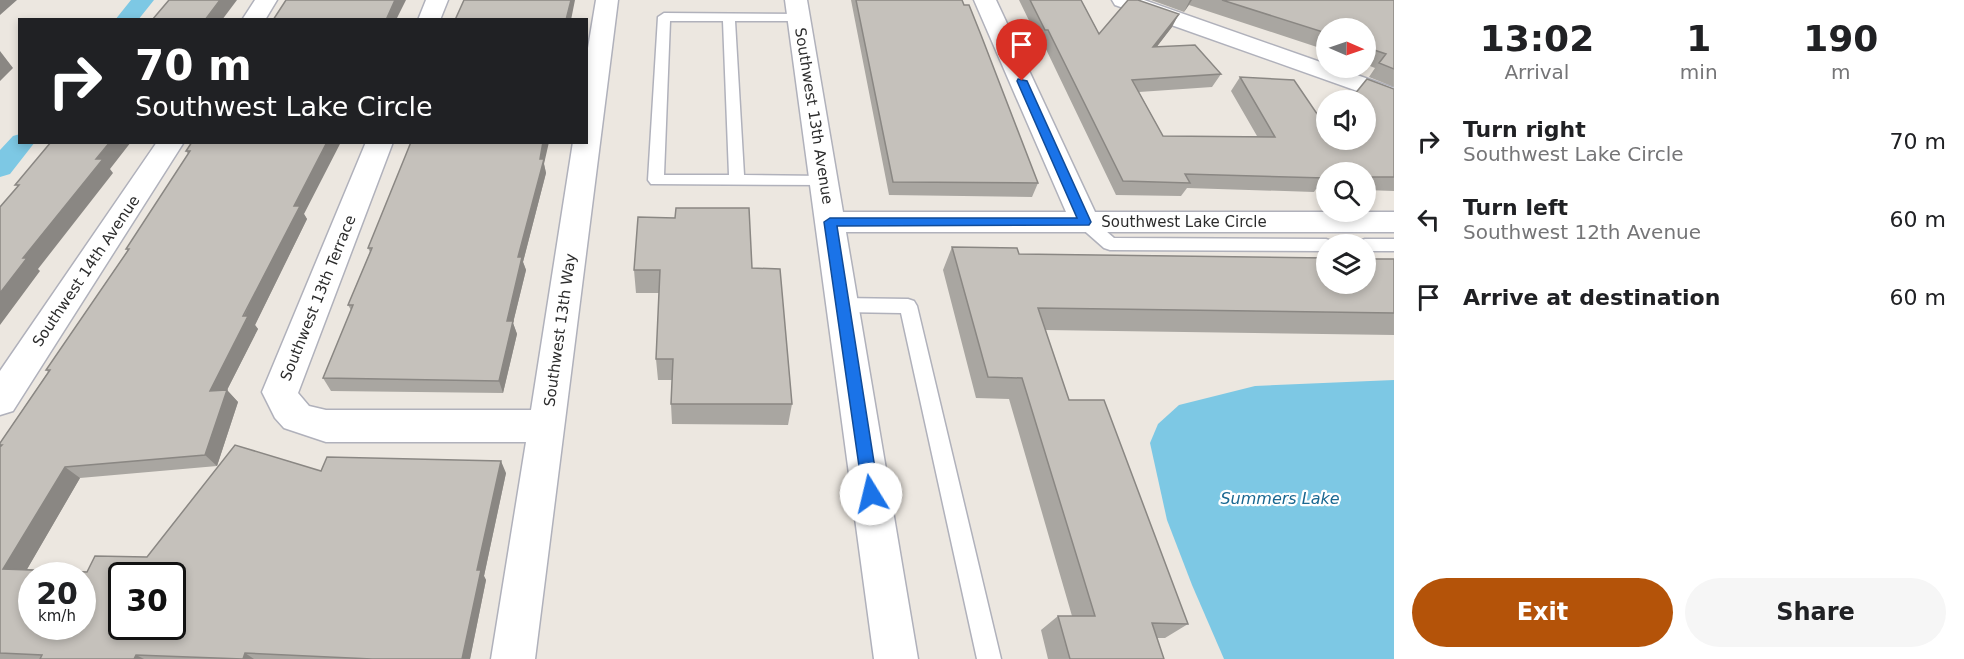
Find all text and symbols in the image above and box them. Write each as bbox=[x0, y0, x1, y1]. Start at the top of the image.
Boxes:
north arrow bbox=[1316, 18, 1376, 78]
map controls bbox=[1316, 18, 1376, 294]
text: 13:02 bbox=[1480, 18, 1594, 59]
text: 1 bbox=[1686, 18, 1711, 59]
text: 190 bbox=[1803, 18, 1878, 59]
pin bbox=[996, 19, 1047, 81]
street label: Southwest 13th Avenue bbox=[791, 26, 837, 206]
icon: arrive bbox=[1005, 28, 1038, 61]
text: 70 m bbox=[135, 41, 252, 90]
icon: right bbox=[36, 42, 114, 120]
text: Arrival bbox=[1504, 60, 1569, 84]
text: min bbox=[1680, 60, 1718, 84]
text: m bbox=[1831, 60, 1851, 84]
button: sound bbox=[1316, 90, 1376, 150]
text: Southwest Lake Circle bbox=[135, 91, 433, 122]
text: Turn right bbox=[1463, 117, 1586, 142]
icon: right bbox=[1412, 125, 1445, 158]
text: 70 m bbox=[1890, 129, 1946, 154]
text: Southwest Lake Circle bbox=[1463, 142, 1684, 166]
button: search bbox=[1316, 162, 1376, 222]
street label: Southwest 14th Avenue bbox=[29, 192, 143, 350]
text: Turn left bbox=[1463, 195, 1568, 220]
icon: left bbox=[1412, 203, 1445, 236]
text: 60 m bbox=[1890, 207, 1946, 232]
street label: Southwest 13th Terrace bbox=[276, 212, 360, 384]
street label: Southwest Lake Circle bbox=[1101, 213, 1267, 231]
text: Southwest 12th Avenue bbox=[1463, 220, 1701, 244]
button: layers bbox=[1316, 234, 1376, 294]
street label: Southwest 13th Way bbox=[540, 252, 580, 408]
icon: arrive bbox=[1412, 281, 1445, 314]
text: Arrive at destination bbox=[1463, 285, 1720, 310]
text: 60 m bbox=[1890, 285, 1946, 310]
position arrow bbox=[839, 462, 903, 526]
water label: Summers Lake bbox=[1220, 489, 1340, 508]
speed limit sign: 30 bbox=[108, 562, 186, 640]
text: 20 bbox=[36, 576, 78, 611]
button: Exit bbox=[1412, 578, 1673, 647]
button: Share bbox=[1685, 578, 1946, 647]
text: km/h bbox=[38, 607, 76, 625]

